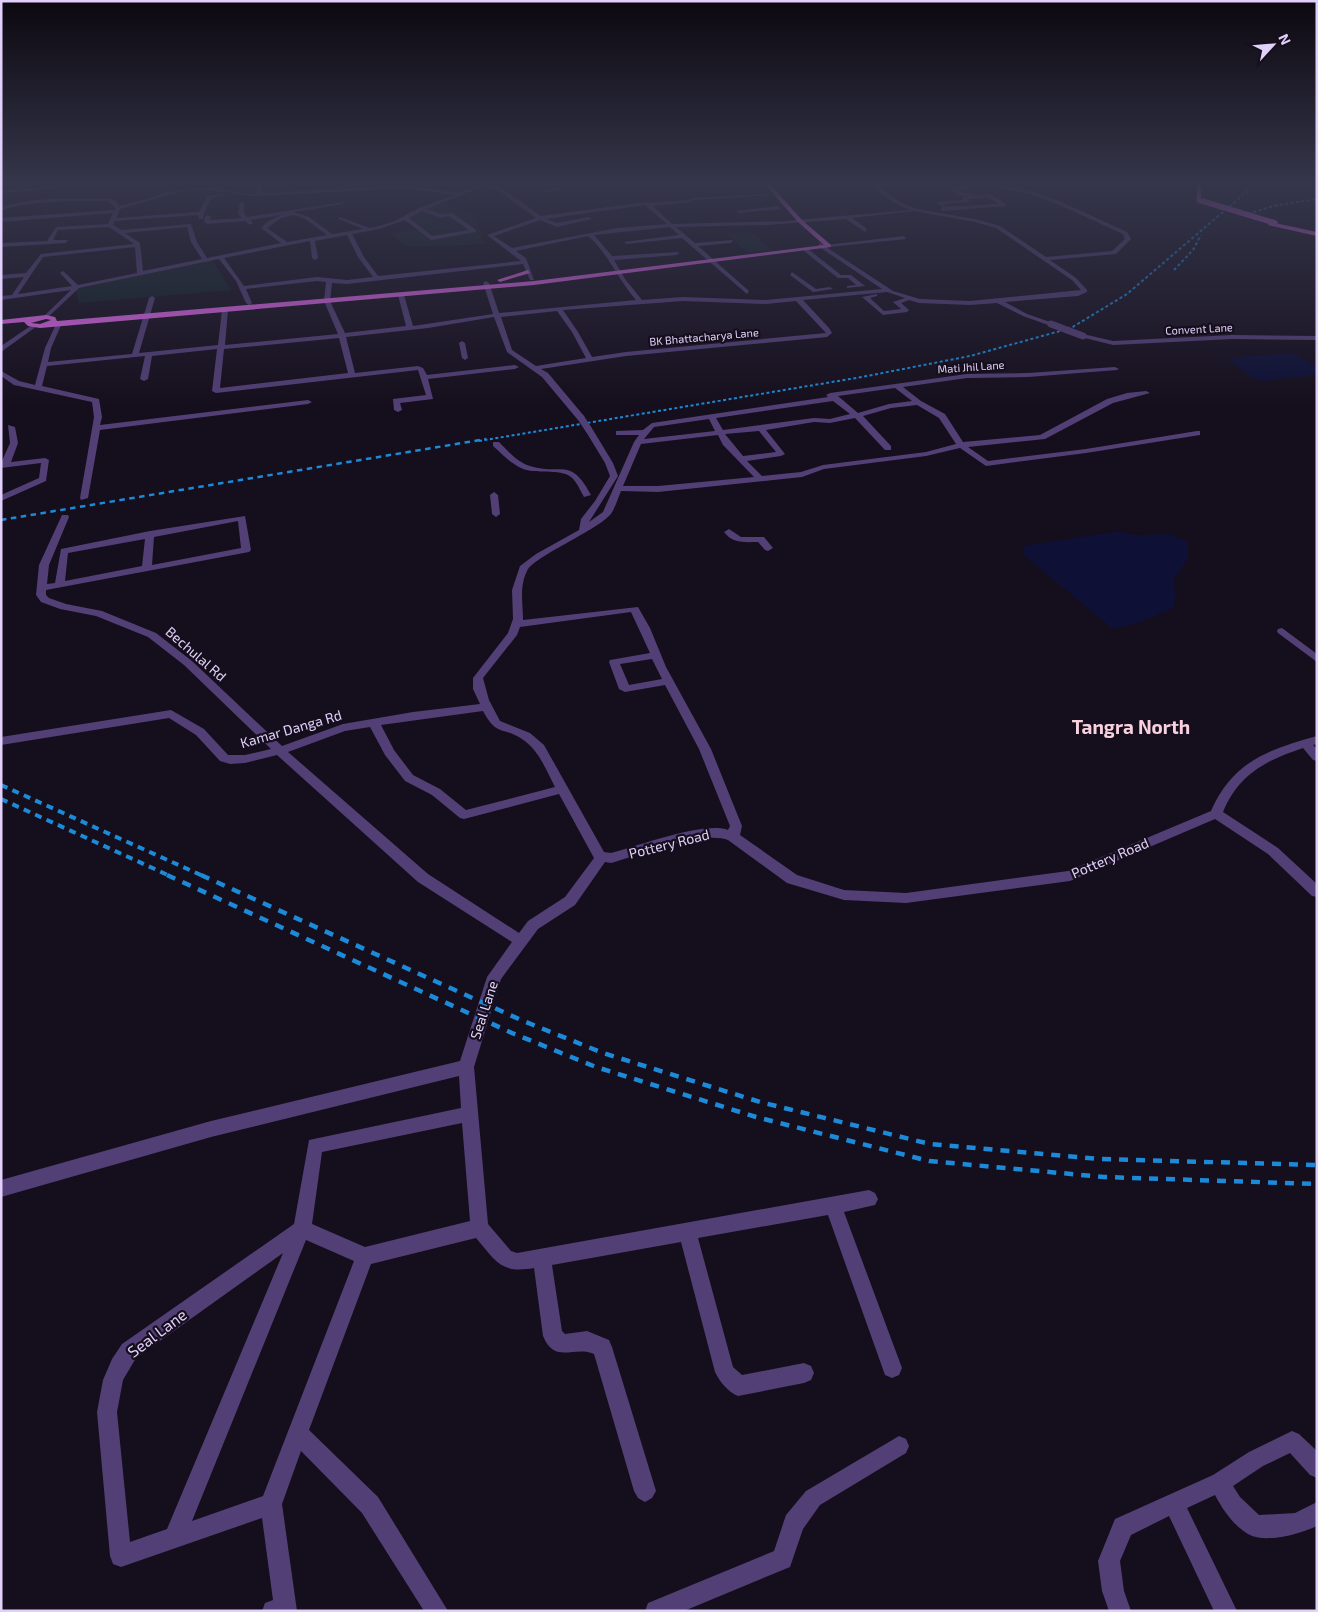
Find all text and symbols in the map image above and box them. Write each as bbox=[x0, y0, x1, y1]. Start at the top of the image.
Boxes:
north arrow bbox=[1248, 20, 1298, 70]
text: N bbox=[1275, 31, 1295, 47]
street label: Convent Lane bbox=[1165, 320, 1233, 337]
street label: BK Bhattacharya Lane bbox=[649, 325, 759, 348]
street label: Mati Jhil Lane bbox=[937, 358, 1005, 375]
street label: Bechulal Rd bbox=[163, 623, 230, 685]
street label: Kamar Danga Rd bbox=[238, 706, 344, 751]
district label: Tangra North bbox=[1072, 715, 1190, 738]
street label: Pottery Road bbox=[627, 825, 711, 862]
street label: Pottery Road bbox=[1069, 834, 1151, 881]
street label: Seal Lane bbox=[466, 978, 501, 1041]
street label: Seal Lane bbox=[123, 1304, 190, 1361]

